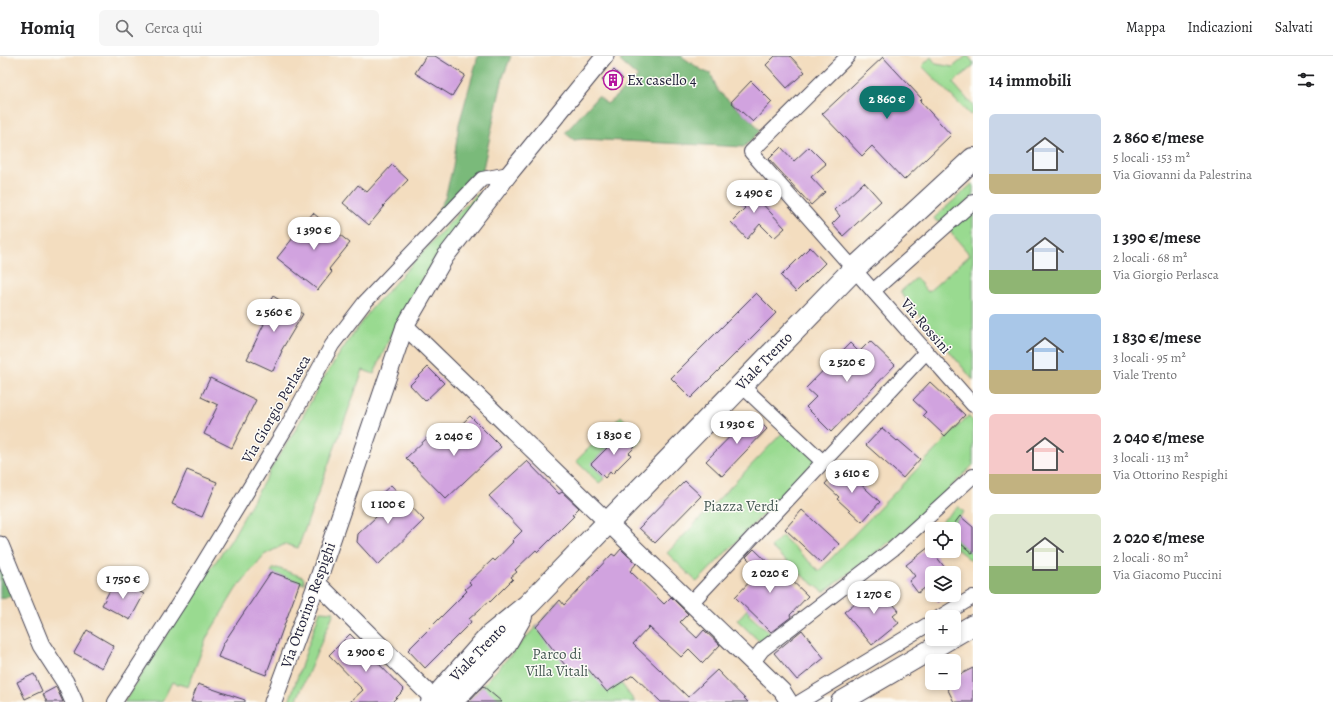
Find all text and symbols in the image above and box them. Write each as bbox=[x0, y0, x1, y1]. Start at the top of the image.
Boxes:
search box bbox=[99, 10, 379, 46]
text: Homiq bbox=[20, 15, 75, 41]
icon: search bbox=[113, 17, 135, 39]
text: Cerca qui bbox=[145, 18, 203, 38]
text: Mappa bbox=[1126, 18, 1165, 37]
text: Indicazioni bbox=[1187, 18, 1253, 37]
text: Salvati bbox=[1275, 18, 1313, 37]
building icon: Ex casello 4 bbox=[602, 69, 624, 91]
text: 14 immobili bbox=[989, 69, 1071, 92]
icon: filters bbox=[1295, 69, 1317, 91]
place label: Ex casello 4 bbox=[627, 70, 697, 90]
pin: 2 860 € bbox=[850, 86, 924, 120]
text: 2 860 € bbox=[868, 90, 906, 107]
text: 2 860 €/mese bbox=[1113, 126, 1204, 149]
icon: home bbox=[1021, 130, 1069, 178]
text: 5 locali · 153 m² bbox=[1113, 149, 1190, 166]
text: Via Giovanni da Palestrina bbox=[1113, 166, 1252, 183]
pin: 2 490 € bbox=[717, 180, 791, 214]
text: 2 490 € bbox=[736, 184, 772, 201]
pin: 1 390 € bbox=[277, 217, 351, 251]
text: 1 390 € bbox=[297, 221, 331, 238]
text: 1 390 €/mese bbox=[1113, 226, 1201, 249]
icon: home bbox=[1021, 230, 1069, 278]
text: 2 locali · 68 m² bbox=[1113, 249, 1187, 266]
text: Via Giorgio Perlasca bbox=[1113, 266, 1219, 283]
street label: Via Rossini bbox=[896, 293, 956, 358]
pin: 2 560 € bbox=[237, 299, 311, 333]
text: 2 560 € bbox=[256, 303, 292, 320]
text: 1 830 €/mese bbox=[1113, 326, 1201, 349]
street label: Viale Trento bbox=[730, 327, 797, 395]
icon: home bbox=[1021, 330, 1069, 378]
pin: 2 520 € bbox=[810, 349, 884, 383]
text: 3 locali · 95 m² bbox=[1113, 349, 1186, 366]
street label: Via Giorgio Perlasca bbox=[236, 351, 315, 468]
text: 2 520 € bbox=[829, 353, 865, 370]
text: Viale Trento bbox=[1113, 366, 1177, 383]
pin: 1 930 € bbox=[700, 411, 774, 445]
text: 1 930 € bbox=[720, 415, 754, 432]
pin: 1 830 € bbox=[577, 422, 651, 456]
pin: 2 040 € bbox=[417, 423, 491, 457]
text: 1 830 € bbox=[596, 426, 632, 443]
text: 2 040 €/mese bbox=[1113, 426, 1204, 449]
text: 2 040 € bbox=[435, 427, 473, 444]
icon: home bbox=[1021, 430, 1069, 478]
text: 3 locali · 113 m² bbox=[1113, 449, 1189, 466]
pin: 3 610 € bbox=[815, 460, 889, 494]
text: 3 610 € bbox=[835, 464, 869, 481]
text: Via Ottorino Respighi bbox=[1113, 466, 1228, 483]
pin: 1 100 € bbox=[351, 491, 425, 525]
text: 1 100 € bbox=[371, 495, 405, 512]
park label: Piazza Verdi bbox=[703, 496, 779, 516]
map controls bbox=[925, 522, 961, 690]
button: locate bbox=[925, 522, 961, 558]
text: 2 020 €/mese bbox=[1113, 526, 1205, 549]
icon: home bbox=[1021, 530, 1069, 578]
street label: Via Ottorino Respighi bbox=[276, 539, 340, 672]
text: 2 locali · 80 m² bbox=[1113, 549, 1188, 566]
pin: 2 020 € bbox=[733, 560, 807, 594]
text: 2 020 € bbox=[751, 564, 789, 581]
pin: 1 750 € bbox=[86, 566, 160, 600]
button: layers bbox=[925, 566, 961, 602]
text: Via Giacomo Puccini bbox=[1113, 566, 1222, 583]
text: 1 750 € bbox=[106, 570, 140, 587]
pin: 1 270 € bbox=[837, 581, 911, 615]
text: 1 270 € bbox=[856, 585, 892, 602]
button: + bbox=[925, 610, 961, 646]
street label: Viale Trento bbox=[444, 618, 511, 686]
pin: 2 900 € bbox=[329, 639, 403, 673]
text: 2 900 € bbox=[347, 643, 385, 660]
park label: Parco di Villa Vitali bbox=[525, 644, 588, 681]
button: − bbox=[925, 654, 961, 690]

